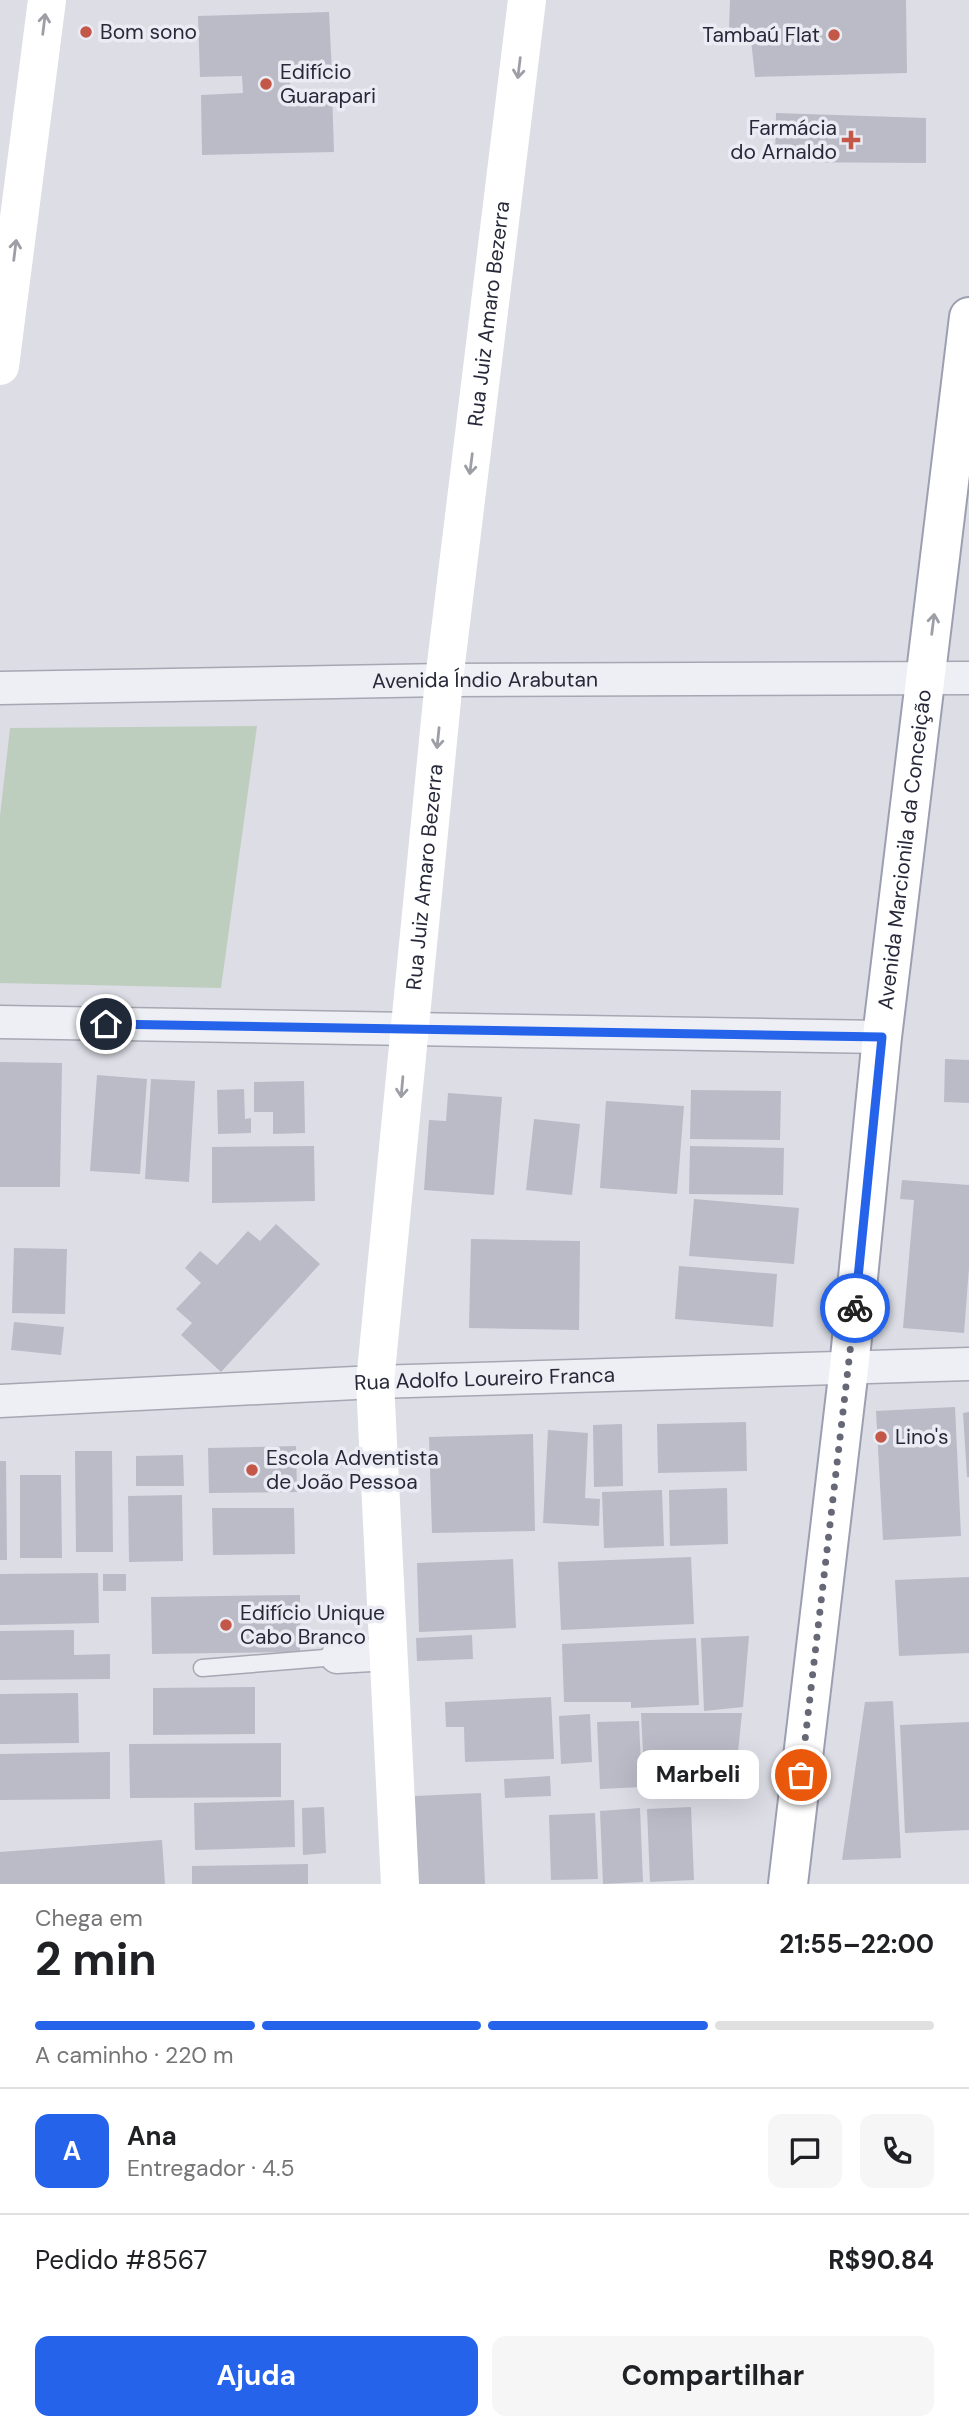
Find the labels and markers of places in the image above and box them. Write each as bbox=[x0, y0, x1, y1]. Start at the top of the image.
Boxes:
place label: Bom sono bbox=[100, 18, 197, 46]
place label: Tambaú Flat bbox=[702, 21, 820, 49]
marker: Bom sono bbox=[78, 24, 94, 40]
marker: Tambaú Flat bbox=[826, 27, 842, 43]
place label: Edifício Guarapari bbox=[280, 58, 376, 110]
marker: Edifício Guarapari bbox=[258, 76, 274, 92]
place label: Farmácia do Arnaldo bbox=[730, 114, 837, 166]
marker: Farmácia do Arnaldo bbox=[843, 132, 859, 148]
pin bbox=[76, 994, 136, 1054]
place label: Lino's bbox=[895, 1423, 949, 1451]
marker: Lino's bbox=[873, 1429, 889, 1445]
place label: Escola Adventista de João Pessoa bbox=[266, 1444, 439, 1496]
marker: Escola Adventista de João Pessoa bbox=[244, 1462, 260, 1478]
place label: Edifício Unique Cabo Branco bbox=[240, 1599, 385, 1651]
marker: Edifício Unique Cabo Branco bbox=[218, 1617, 234, 1633]
pin bbox=[771, 1745, 831, 1805]
callout: Marbeli bbox=[636, 1750, 759, 1800]

